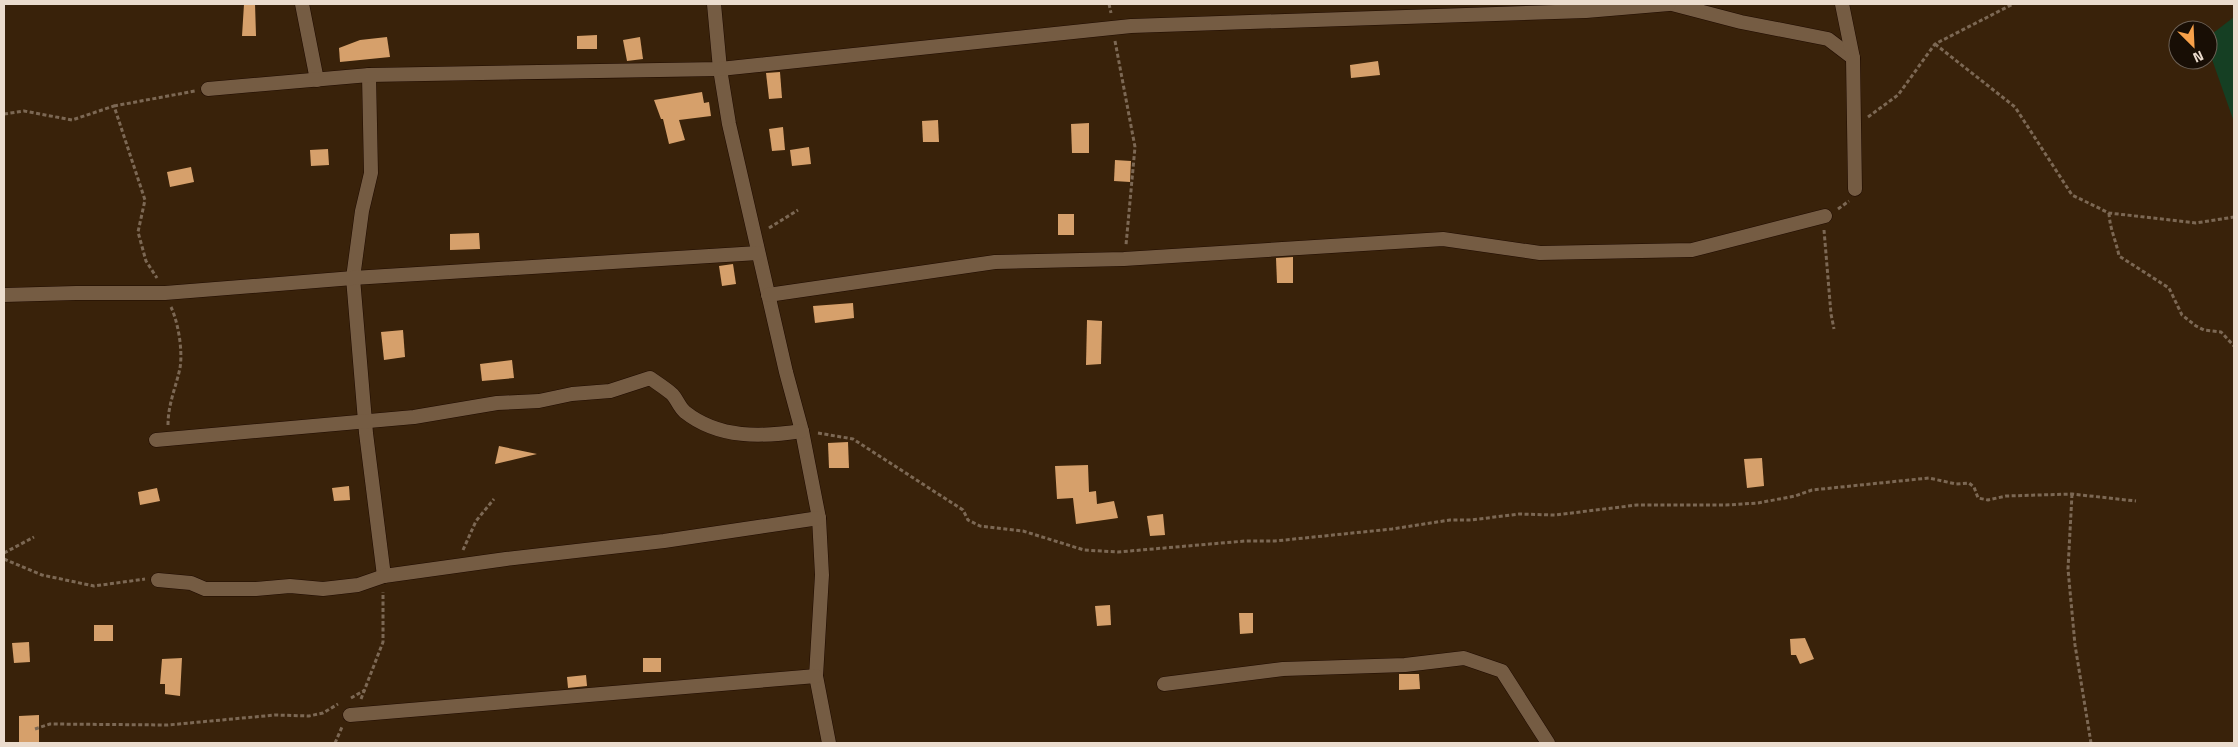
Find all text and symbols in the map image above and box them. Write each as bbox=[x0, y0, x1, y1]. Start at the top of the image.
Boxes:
north arrow bbox=[2168, 20, 2218, 70]
text: N bbox=[2190, 46, 2207, 69]

